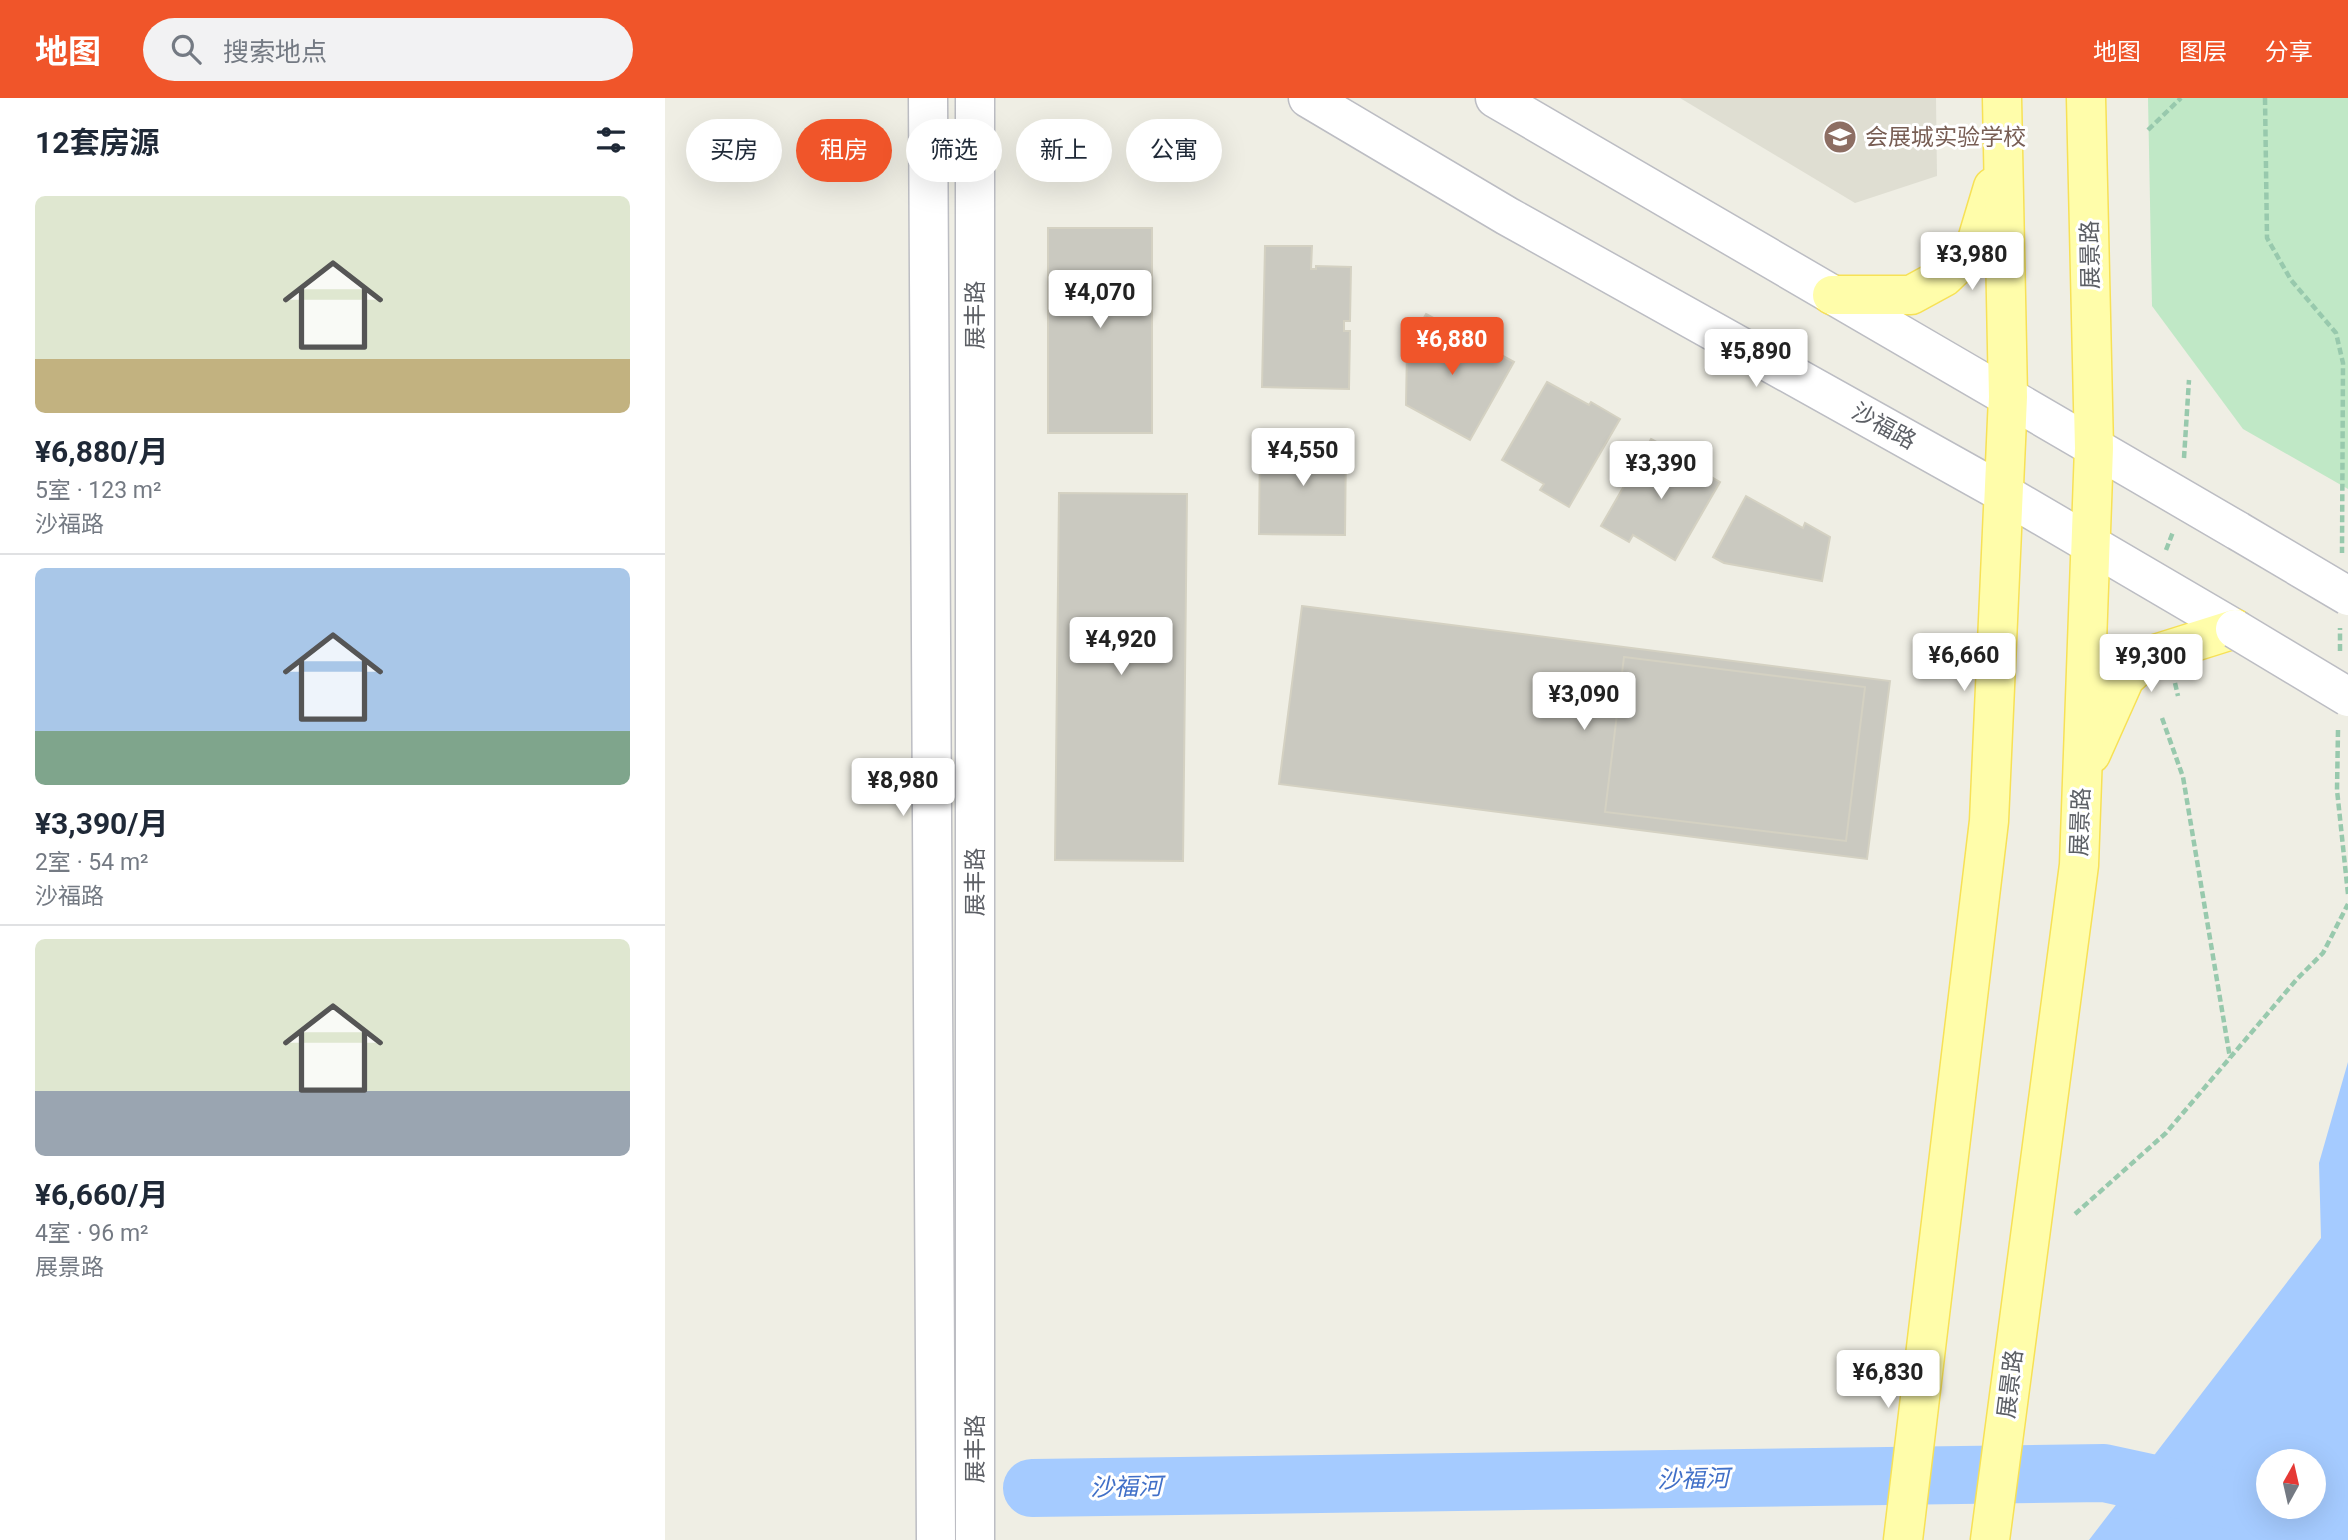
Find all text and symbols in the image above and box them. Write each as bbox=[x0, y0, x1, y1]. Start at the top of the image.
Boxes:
search box bbox=[143, 18, 633, 81]
icon: search bbox=[167, 30, 205, 68]
text: 地图 bbox=[35, 32, 101, 71]
text: 搜索地点 bbox=[223, 37, 327, 67]
text: 地图 bbox=[2093, 38, 2141, 66]
text: 图层 bbox=[2179, 38, 2227, 66]
text: 分享 bbox=[2265, 38, 2313, 66]
school or university icon: 会展城实验学校 bbox=[1821, 118, 1859, 156]
chip: 买房 bbox=[686, 119, 782, 182]
chip: 租房 bbox=[796, 119, 892, 182]
chip: 筛选 bbox=[906, 119, 1002, 182]
chip: 新上 bbox=[1016, 119, 1112, 182]
chip: 公寓 bbox=[1126, 119, 1222, 182]
icon: filters bbox=[592, 121, 630, 159]
place label: 会展城实验学校 bbox=[1865, 124, 2026, 151]
text: 12套房源 bbox=[35, 125, 159, 160]
street label: 展景路 bbox=[2076, 220, 2105, 290]
pin: ¥3,980 bbox=[1915, 232, 2029, 292]
text: ¥3,980 bbox=[1937, 241, 2007, 268]
icon: home bbox=[270, 242, 396, 368]
pin: ¥4,070 bbox=[1043, 271, 1157, 330]
text: ¥4,070 bbox=[1065, 279, 1135, 306]
street label: 展丰路 bbox=[962, 281, 989, 350]
pin: ¥6,880 bbox=[1395, 317, 1509, 377]
text: ¥6,880 bbox=[1417, 326, 1487, 353]
pin: ¥5,890 bbox=[1699, 330, 1813, 389]
text: ¥5,890 bbox=[1721, 338, 1791, 365]
street label: 沙福路 bbox=[1847, 398, 1920, 455]
pin: ¥4,550 bbox=[1246, 428, 1360, 488]
text: ¥6,880/月 bbox=[35, 434, 168, 469]
text: ¥4,550 bbox=[1268, 437, 1338, 464]
pin: ¥3,390 bbox=[1604, 442, 1718, 501]
text: ¥3,390 bbox=[1626, 450, 1696, 477]
text: 5室 · 123 m² bbox=[35, 477, 161, 504]
text: 沙福路 bbox=[35, 511, 104, 538]
icon: home bbox=[270, 614, 396, 740]
pin: ¥4,920 bbox=[1064, 618, 1178, 677]
text: ¥4,920 bbox=[1086, 626, 1156, 653]
pin: ¥6,660 bbox=[1907, 634, 2021, 693]
pin: ¥9,300 bbox=[2094, 634, 2208, 694]
text: ¥6,660 bbox=[1929, 642, 1999, 669]
text: ¥9,300 bbox=[2116, 643, 2186, 670]
pin: ¥3,090 bbox=[1527, 672, 1641, 732]
text: ¥3,090 bbox=[1549, 681, 1619, 708]
pin: ¥8,980 bbox=[846, 758, 960, 818]
text: ¥8,980 bbox=[868, 767, 938, 794]
street label: 展景路 bbox=[2066, 787, 2095, 857]
text: ¥3,390/月 bbox=[35, 806, 168, 841]
street label: 展丰路 bbox=[962, 848, 989, 917]
text: 2室 · 54 m² bbox=[35, 849, 149, 876]
text: 沙福路 bbox=[35, 883, 104, 910]
icon: home bbox=[270, 985, 396, 1111]
text: ¥6,660/月 bbox=[35, 1177, 168, 1212]
text: 4室 · 96 m² bbox=[35, 1220, 149, 1247]
text: 展景路 bbox=[35, 1254, 104, 1281]
street label: 展景路 bbox=[1993, 1348, 2028, 1420]
pin: ¥6,830 bbox=[1831, 1350, 1945, 1410]
text: ¥6,830 bbox=[1853, 1359, 1923, 1386]
street label: 展丰路 bbox=[962, 1415, 989, 1484]
north arrow bbox=[2256, 1449, 2326, 1519]
map controls bbox=[2256, 1449, 2326, 1519]
water label: 沙福河 bbox=[1657, 1464, 1733, 1494]
water label: 沙福河 bbox=[1090, 1472, 1166, 1502]

